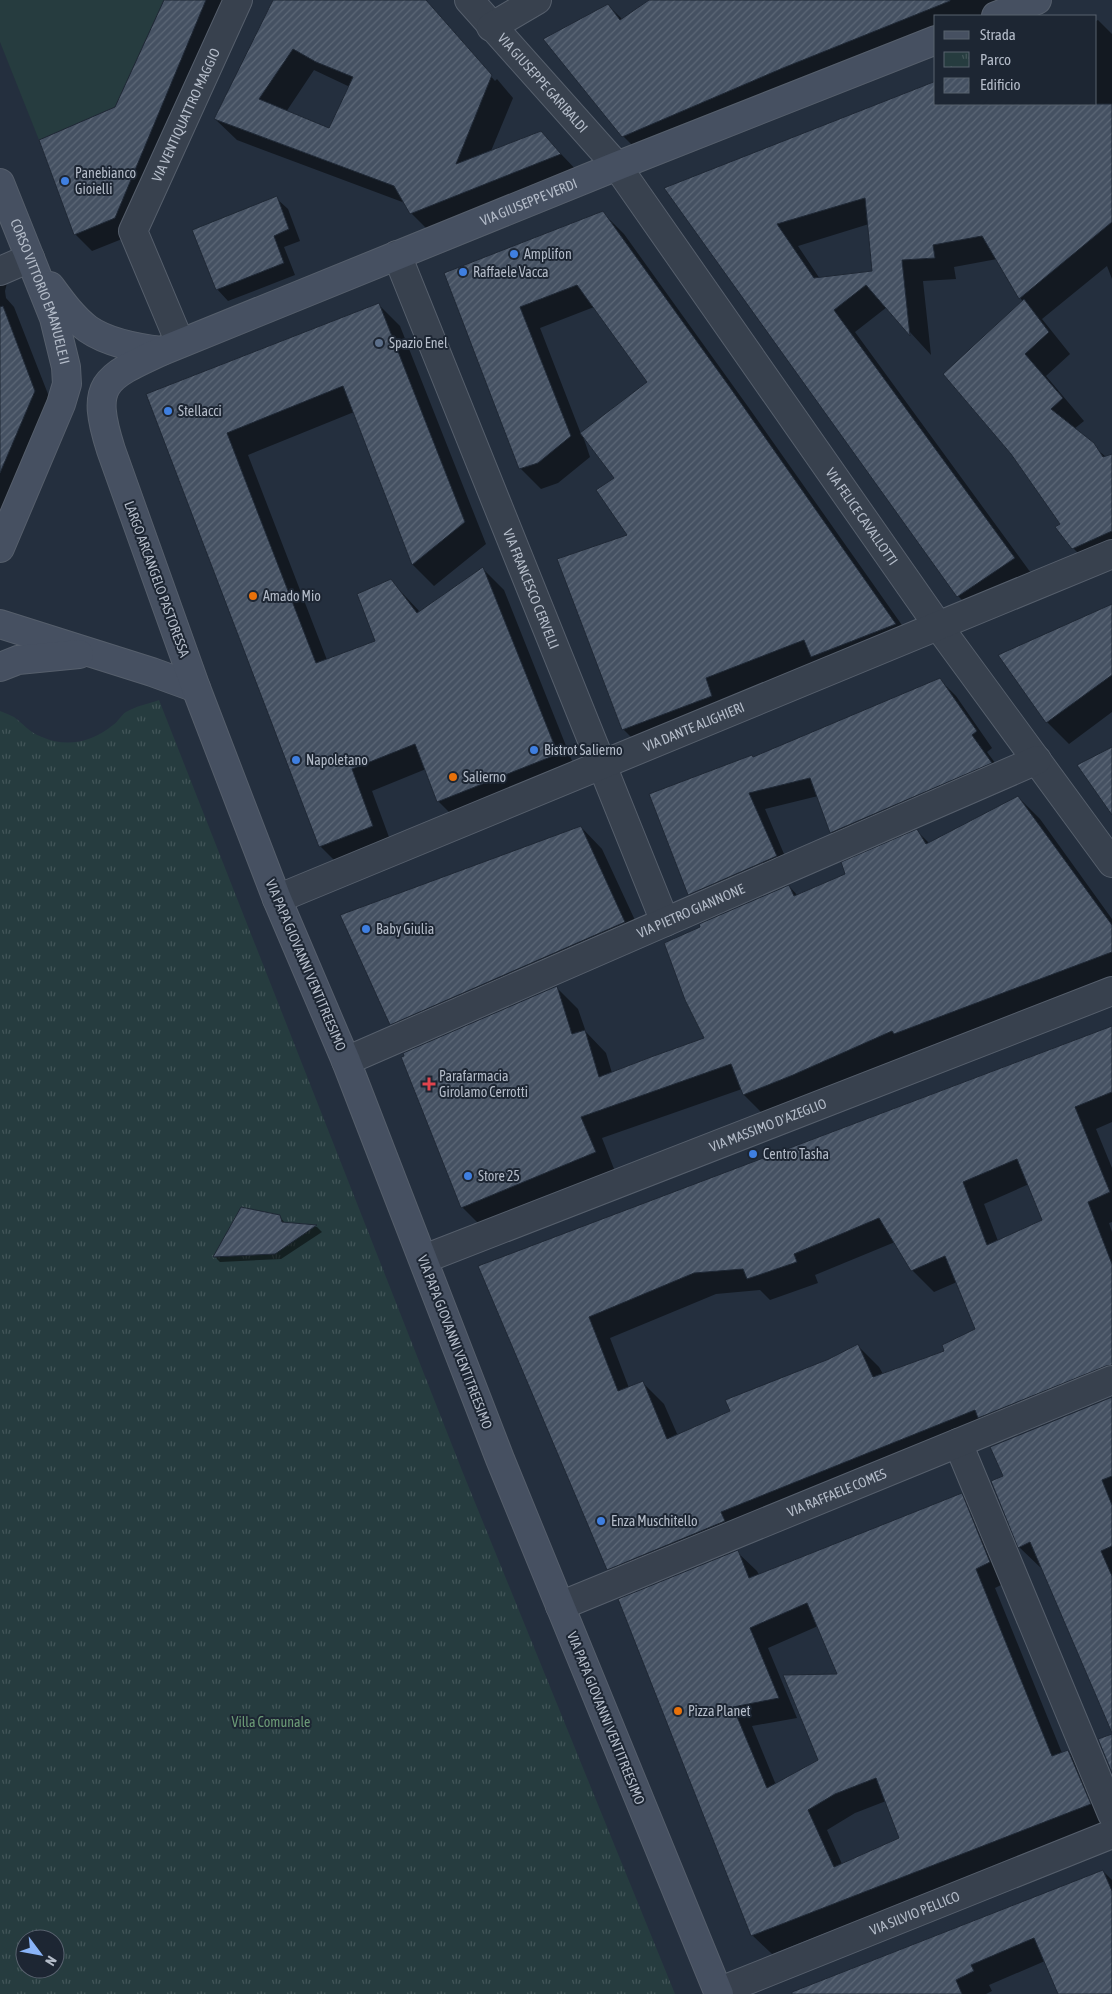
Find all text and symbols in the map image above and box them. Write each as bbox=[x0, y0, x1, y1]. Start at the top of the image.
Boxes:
legend bbox=[934, 15, 1097, 105]
text: Strada bbox=[980, 26, 1016, 43]
street label: VIA GIUSEPPE GARIBALDI bbox=[495, 30, 591, 136]
street label: VIA VENTIQUATTRO MAGGIO bbox=[148, 46, 223, 184]
text: Parco bbox=[980, 51, 1011, 68]
text: Edificio bbox=[980, 76, 1021, 93]
place label: Panebianco Gioielli bbox=[75, 165, 136, 197]
marker: Panebianco Gioielli bbox=[59, 175, 71, 187]
street label: VIA GIUSEPPE VERDI bbox=[478, 175, 580, 229]
street label: CORSO VITTORIO EMANUELE II bbox=[7, 216, 73, 366]
place label: Amplifon bbox=[524, 246, 572, 262]
marker: Amplifon bbox=[508, 248, 520, 260]
place label: Raffaele Vacca bbox=[473, 264, 549, 280]
marker: Raffaele Vacca bbox=[457, 266, 469, 278]
place label: Spazio Enel bbox=[389, 335, 448, 351]
marker: Spazio Enel bbox=[373, 337, 385, 349]
place label: Stellacci bbox=[178, 403, 222, 419]
marker: Stellacci bbox=[162, 405, 174, 417]
street label: VIA FELICE CAVALLOTTI bbox=[822, 465, 901, 568]
street label: LARGO ARCANGELO PASTORESSA bbox=[121, 499, 193, 659]
street label: VIA FRANCESCO CERVELLI bbox=[500, 527, 562, 651]
place label: Amado Mio bbox=[263, 588, 321, 604]
marker: Amado Mio bbox=[247, 590, 259, 602]
street label: VIA DANTE ALIGHIERI bbox=[641, 699, 747, 755]
place label: Bistrot Salierno bbox=[544, 742, 623, 758]
marker: Bistrot Salierno bbox=[528, 744, 540, 756]
place label: Napoletano bbox=[306, 752, 368, 768]
marker: Napoletano bbox=[290, 754, 302, 766]
place label: Salierno bbox=[463, 769, 506, 785]
marker: Salierno bbox=[447, 771, 459, 783]
street label: VIA PAPA GIOVANNI VENTITREESIMO bbox=[263, 877, 349, 1053]
street label: VIA PIETRO GIANNONE bbox=[635, 880, 747, 941]
place label: Baby Giulia bbox=[376, 921, 434, 937]
marker: Baby Giulia bbox=[360, 923, 372, 935]
place label: Parafarmacia Girolamo Cerrotti bbox=[439, 1068, 528, 1100]
marker: Parafarmacia Girolamo Cerrotti bbox=[423, 1078, 435, 1090]
street label: VIA MASSIMO D'AZEGLIO bbox=[707, 1095, 829, 1155]
place label: Centro Tasha bbox=[763, 1146, 829, 1162]
marker: Centro Tasha bbox=[747, 1148, 759, 1160]
place label: Store 25 bbox=[478, 1168, 520, 1184]
marker: Store 25 bbox=[462, 1170, 474, 1182]
street label: VIA PAPA GIOVANNI VENTITREESIMO bbox=[414, 1253, 496, 1431]
street label: VIA RAFFAELE COMES bbox=[785, 1465, 889, 1520]
place label: Enza Muschitello bbox=[611, 1513, 698, 1529]
marker: Enza Muschitello bbox=[595, 1515, 607, 1527]
street label: VIA PAPA GIOVANNI VENTITREESIMO bbox=[564, 1629, 648, 1807]
place label: Pizza Planet bbox=[688, 1703, 751, 1719]
marker: Pizza Planet bbox=[672, 1705, 684, 1717]
park label: Villa Comunale bbox=[232, 1714, 310, 1730]
street label: VIA SILVIO PELLICO bbox=[868, 1888, 962, 1938]
north arrow bbox=[15, 1929, 65, 1979]
text: N bbox=[42, 1953, 60, 1969]

